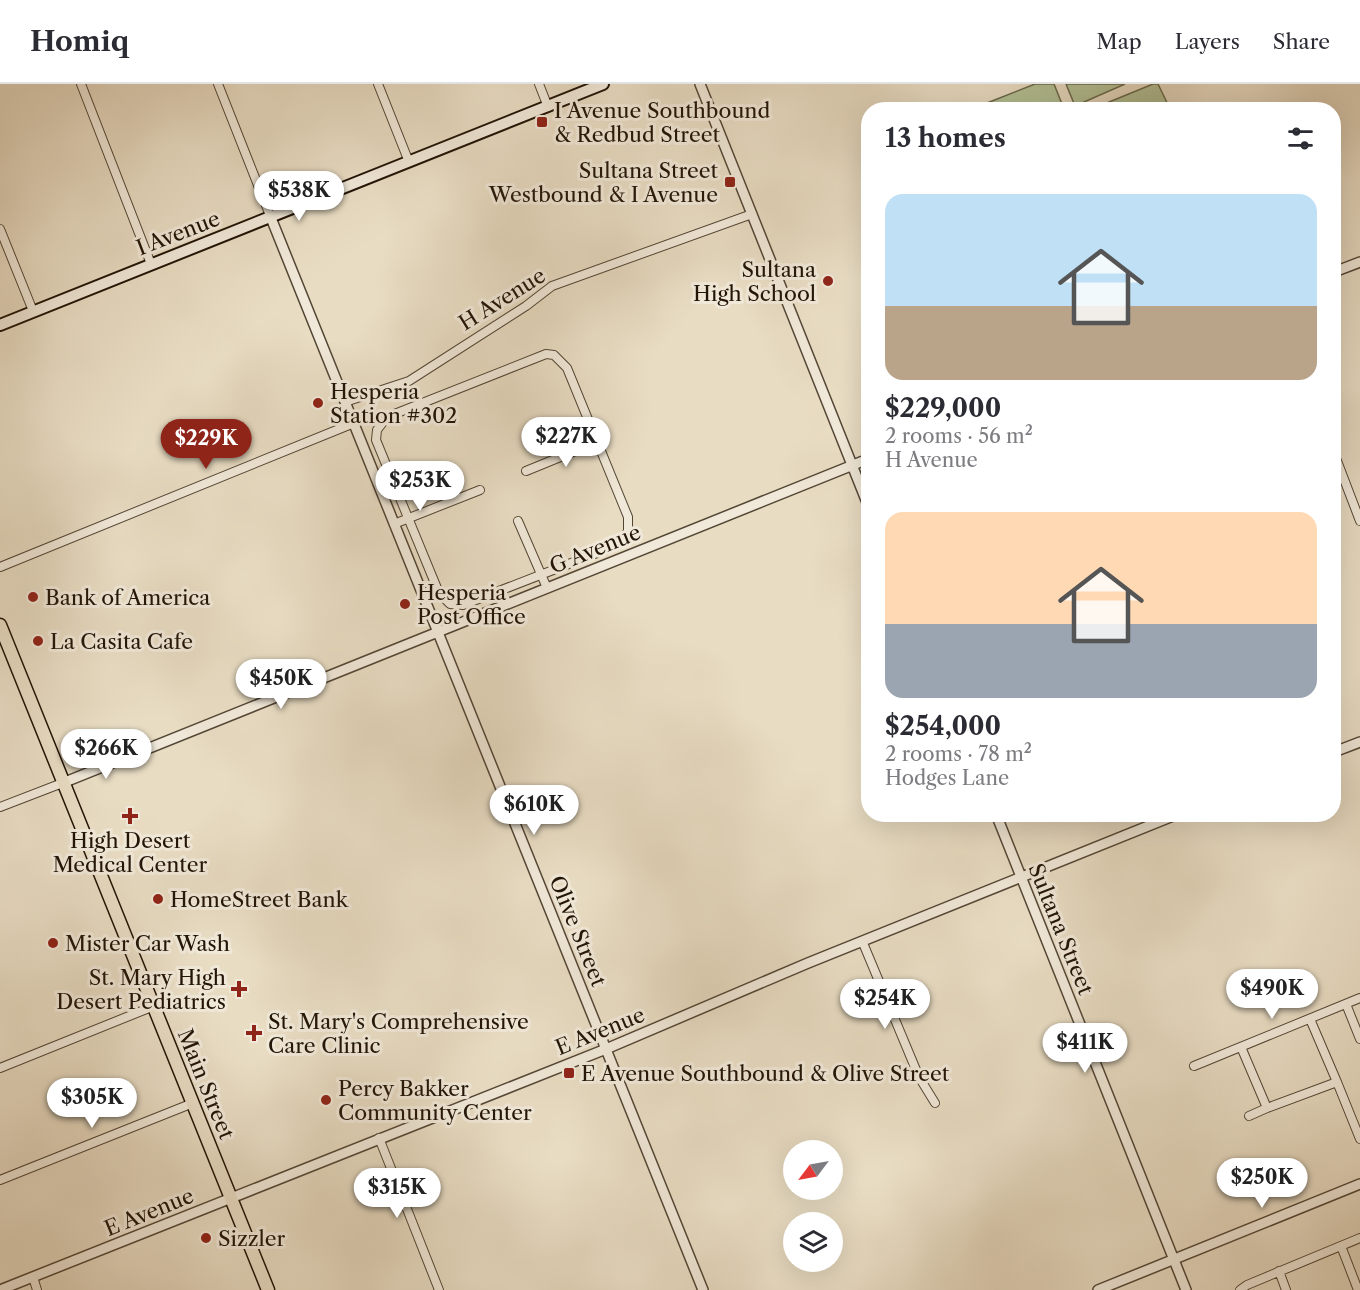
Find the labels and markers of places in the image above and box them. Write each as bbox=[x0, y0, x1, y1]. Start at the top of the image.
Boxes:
place label: I Avenue Southbound & Redbud Street bbox=[554, 98, 770, 147]
marker: I Avenue Southbound & Redbud Street bbox=[535, 115, 549, 129]
place label: Sultana Street Westbound & I Avenue bbox=[488, 158, 719, 207]
pin: $538K bbox=[257, 171, 341, 222]
marker: Sultana Street Westbound & I Avenue bbox=[723, 175, 737, 189]
place label: Sultana High School bbox=[693, 257, 817, 306]
marker: Sultana High School bbox=[821, 274, 835, 288]
place label: Hesperia Station #302 bbox=[330, 379, 457, 428]
marker: Hesperia Station #302 bbox=[311, 396, 325, 410]
pin: $227K bbox=[524, 417, 608, 468]
pin: $229K bbox=[164, 419, 248, 470]
pin: $253K bbox=[378, 461, 462, 512]
place label: Hesperia Post Office bbox=[417, 580, 526, 629]
place label: Bank of America bbox=[45, 585, 211, 610]
marker: Bank of America bbox=[26, 590, 40, 604]
marker: Hesperia Post Office bbox=[398, 597, 412, 611]
place label: La Casita Cafe bbox=[50, 629, 193, 654]
marker: La Casita Cafe bbox=[31, 634, 45, 648]
pin: $450K bbox=[239, 659, 323, 710]
pin: $266K bbox=[64, 729, 148, 780]
pin: $610K bbox=[492, 785, 576, 836]
marker: High Desert Medical Center bbox=[121, 807, 139, 825]
place label: High Desert Medical Center bbox=[53, 828, 208, 877]
place label: HomeStreet Bank bbox=[170, 887, 349, 912]
marker: HomeStreet Bank bbox=[151, 892, 165, 906]
place label: Mister Car Wash bbox=[65, 931, 230, 956]
marker: Mister Car Wash bbox=[46, 936, 60, 950]
place label: St. Mary High Desert Pediatrics bbox=[56, 965, 226, 1014]
pin: $490K bbox=[1230, 969, 1314, 1020]
pin: $254K bbox=[843, 979, 927, 1030]
marker: St. Mary High Desert Pediatrics bbox=[230, 980, 248, 998]
place label: St. Mary's Comprehensive Care Clinic bbox=[268, 1009, 529, 1058]
pin: $411K bbox=[1043, 1023, 1127, 1074]
marker: St. Mary's Comprehensive Care Clinic bbox=[245, 1024, 263, 1042]
place label: E Avenue Southbound & Olive Street bbox=[581, 1061, 950, 1086]
marker: E Avenue Southbound & Olive Street bbox=[562, 1066, 576, 1080]
place label: Percy Bakker Community Center bbox=[338, 1076, 532, 1125]
pin: $305K bbox=[50, 1078, 134, 1129]
marker: Percy Bakker Community Center bbox=[319, 1093, 333, 1107]
pin: $250K bbox=[1220, 1158, 1304, 1209]
pin: $315K bbox=[355, 1168, 439, 1219]
place label: Sizzler bbox=[218, 1226, 286, 1251]
marker: Sizzler bbox=[199, 1231, 213, 1245]

